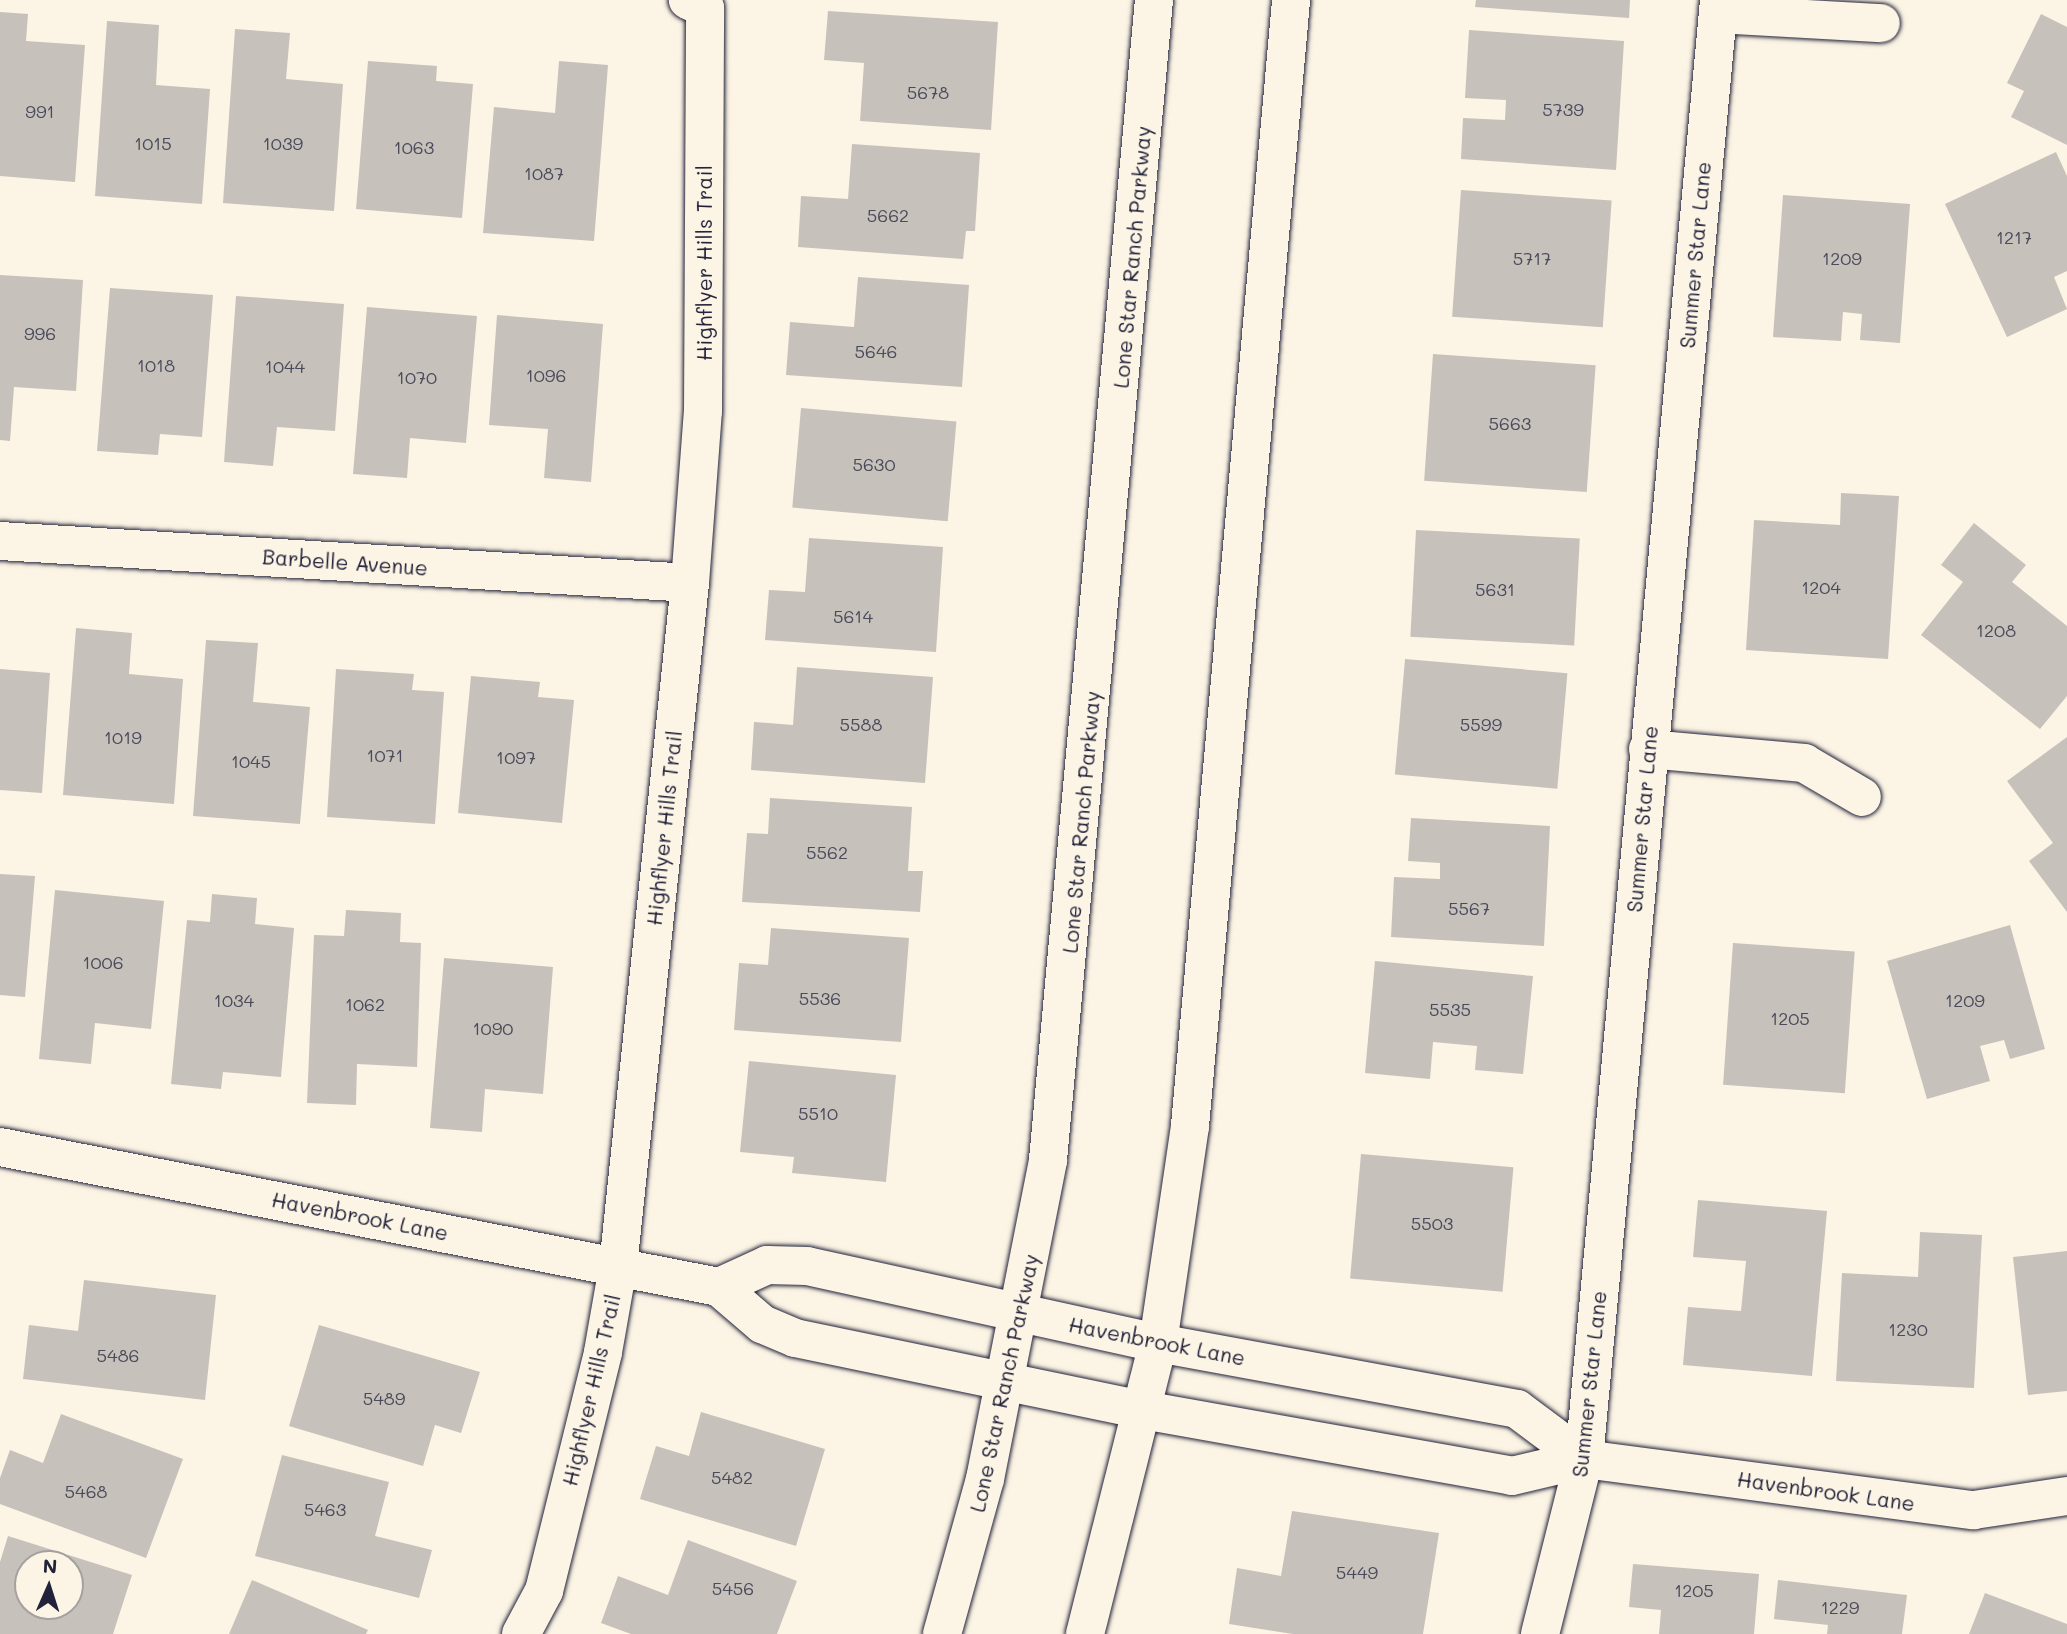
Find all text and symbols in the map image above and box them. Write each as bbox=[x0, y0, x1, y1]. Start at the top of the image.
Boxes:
house number: 5678 bbox=[907, 81, 949, 103]
house number: 5739 bbox=[1542, 98, 1584, 120]
house number: 991 bbox=[25, 100, 55, 122]
street label: Lone Star Ranch Parkway bbox=[1108, 125, 1156, 389]
house number: 1015 bbox=[134, 132, 172, 154]
house number: 1039 bbox=[263, 132, 303, 154]
house number: 1063 bbox=[394, 136, 434, 158]
street label: Summer Star Lane bbox=[1674, 161, 1716, 349]
house number: 1087 bbox=[524, 162, 564, 184]
street label: Highflyer Hills Trail bbox=[691, 165, 717, 361]
house number: 5662 bbox=[867, 204, 909, 226]
house number: 1217 bbox=[1996, 226, 2032, 248]
house number: 5717 bbox=[1513, 247, 1551, 269]
house number: 1209 bbox=[1822, 247, 1862, 269]
house number: 996 bbox=[24, 322, 56, 344]
house number: 5646 bbox=[855, 340, 897, 362]
house number: 1018 bbox=[137, 354, 175, 376]
house number: 1044 bbox=[265, 355, 305, 377]
house number: 1096 bbox=[526, 364, 566, 386]
house number: 1070 bbox=[397, 366, 437, 388]
house number: 5663 bbox=[1489, 412, 1531, 434]
house number: 5630 bbox=[852, 453, 896, 475]
street label: Barbelle Avenue bbox=[261, 544, 429, 580]
house number: 1204 bbox=[1801, 576, 1841, 598]
house number: 5631 bbox=[1475, 578, 1515, 600]
house number: 5614 bbox=[833, 605, 873, 627]
house number: 1208 bbox=[1976, 619, 2016, 641]
street label: Lone Star Ranch Parkway bbox=[1057, 690, 1105, 954]
house number: 5588 bbox=[840, 713, 882, 735]
house number: 5599 bbox=[1460, 713, 1502, 735]
street label: Summer Star Lane bbox=[1621, 725, 1663, 913]
house number: 1019 bbox=[104, 726, 142, 748]
street label: Highflyer Hills Trail bbox=[641, 729, 687, 927]
house number: 1071 bbox=[366, 744, 404, 766]
house number: 1097 bbox=[496, 746, 536, 768]
house number: 1045 bbox=[231, 750, 271, 772]
house number: 5562 bbox=[806, 841, 848, 863]
house number: 5567 bbox=[1448, 897, 1490, 919]
house number: 1006 bbox=[82, 951, 124, 973]
house number: 5536 bbox=[799, 987, 841, 1009]
house number: 1034 bbox=[214, 989, 254, 1011]
house number: 1209 bbox=[1945, 989, 1985, 1011]
house number: 1062 bbox=[345, 993, 385, 1015]
house number: 5535 bbox=[1429, 998, 1471, 1020]
house number: 1205 bbox=[1770, 1007, 1810, 1029]
house number: 1090 bbox=[473, 1017, 513, 1039]
house number: 5510 bbox=[798, 1102, 838, 1124]
street label: Havenbrook Lane bbox=[270, 1187, 450, 1245]
house number: 5503 bbox=[1411, 1212, 1453, 1234]
street label: Lone Star Ranch Parkway bbox=[964, 1252, 1044, 1514]
street label: Summer Star Lane bbox=[1567, 1290, 1611, 1478]
street label: Highflyer Hills Trail bbox=[557, 1292, 625, 1488]
street label: Havenbrook Lane bbox=[1067, 1312, 1247, 1370]
house number: 1230 bbox=[1888, 1318, 1928, 1340]
house number: 5486 bbox=[97, 1344, 139, 1366]
house number: 5489 bbox=[363, 1387, 405, 1409]
house number: 5482 bbox=[711, 1466, 753, 1488]
street label: Havenbrook Lane bbox=[1735, 1466, 1917, 1516]
house number: 5468 bbox=[65, 1480, 107, 1502]
house number: 5463 bbox=[304, 1498, 346, 1520]
north arrow bbox=[14, 1550, 84, 1620]
text: N bbox=[42, 1553, 58, 1578]
house number: 5449 bbox=[1336, 1561, 1378, 1583]
house number: 5456 bbox=[712, 1577, 754, 1599]
house number: 1205 bbox=[1674, 1579, 1714, 1601]
house number: 1229 bbox=[1821, 1596, 1859, 1618]

